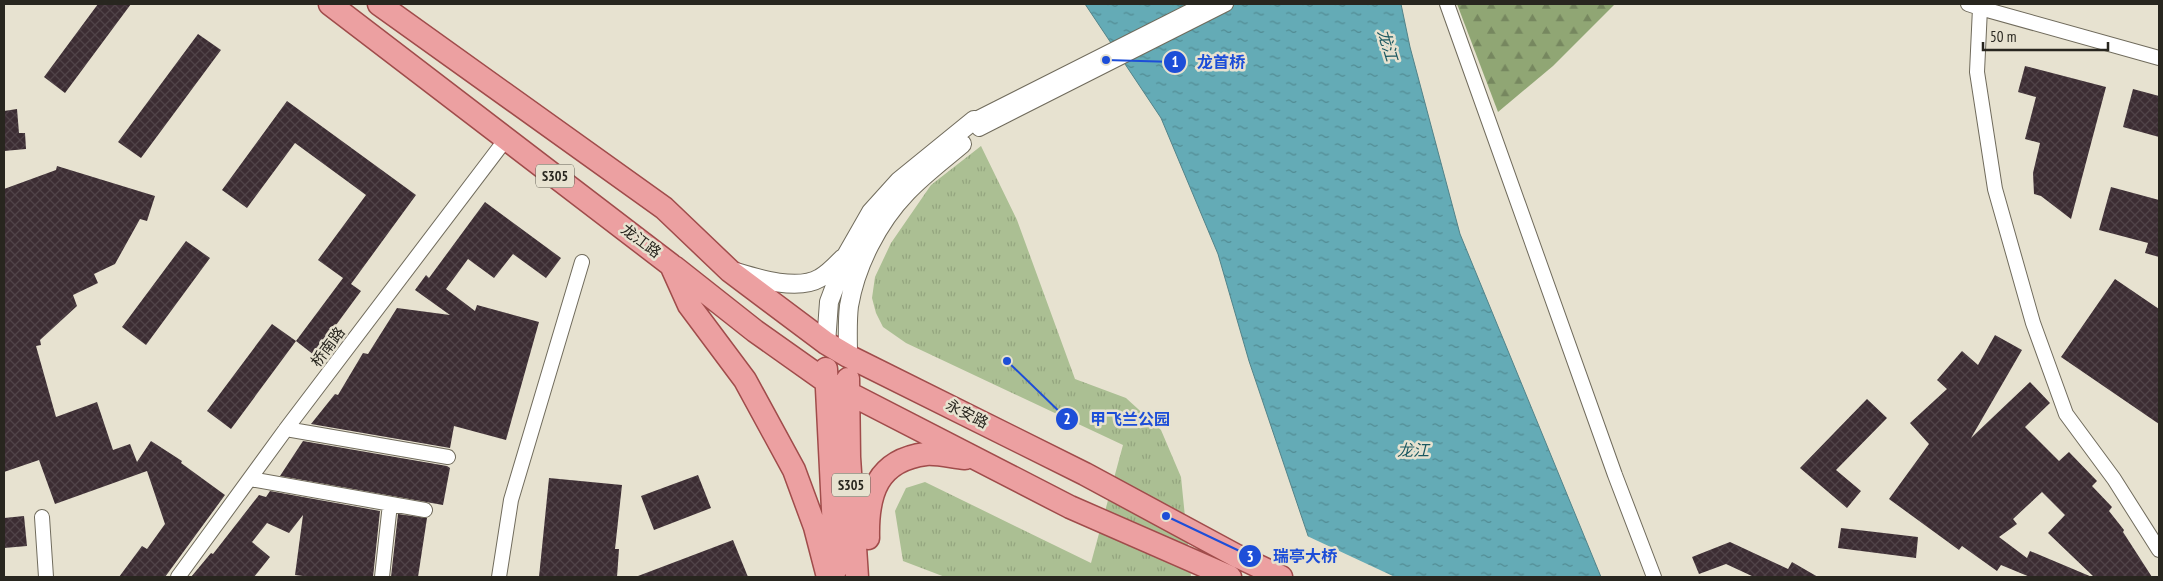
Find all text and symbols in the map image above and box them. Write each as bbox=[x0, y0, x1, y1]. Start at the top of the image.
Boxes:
scale bar bbox=[1983, 20, 2108, 52]
water label: 龙江 bbox=[1374, 27, 1403, 65]
text: 50 m bbox=[1990, 27, 2016, 46]
callout: 龙首桥 bbox=[1162, 46, 1255, 77]
text: 1 bbox=[1171, 52, 1179, 71]
text: 龙首桥 bbox=[1197, 52, 1246, 72]
road number: S305 bbox=[536, 165, 574, 188]
street label: 龙江路 bbox=[618, 219, 665, 262]
street label: 桥南路 bbox=[306, 323, 349, 370]
street label: 永安路 bbox=[943, 395, 992, 432]
callout: 甲飞兰公园 bbox=[1055, 404, 1180, 435]
text: 2 bbox=[1063, 409, 1071, 428]
text: 甲飞兰公园 bbox=[1090, 409, 1170, 429]
water label: 龙江 bbox=[1397, 440, 1431, 460]
road number: S305 bbox=[832, 474, 870, 496]
callout: 瑞亭大桥 bbox=[1238, 541, 1347, 572]
text: 瑞亭大桥 bbox=[1273, 546, 1338, 566]
text: 3 bbox=[1246, 547, 1254, 566]

